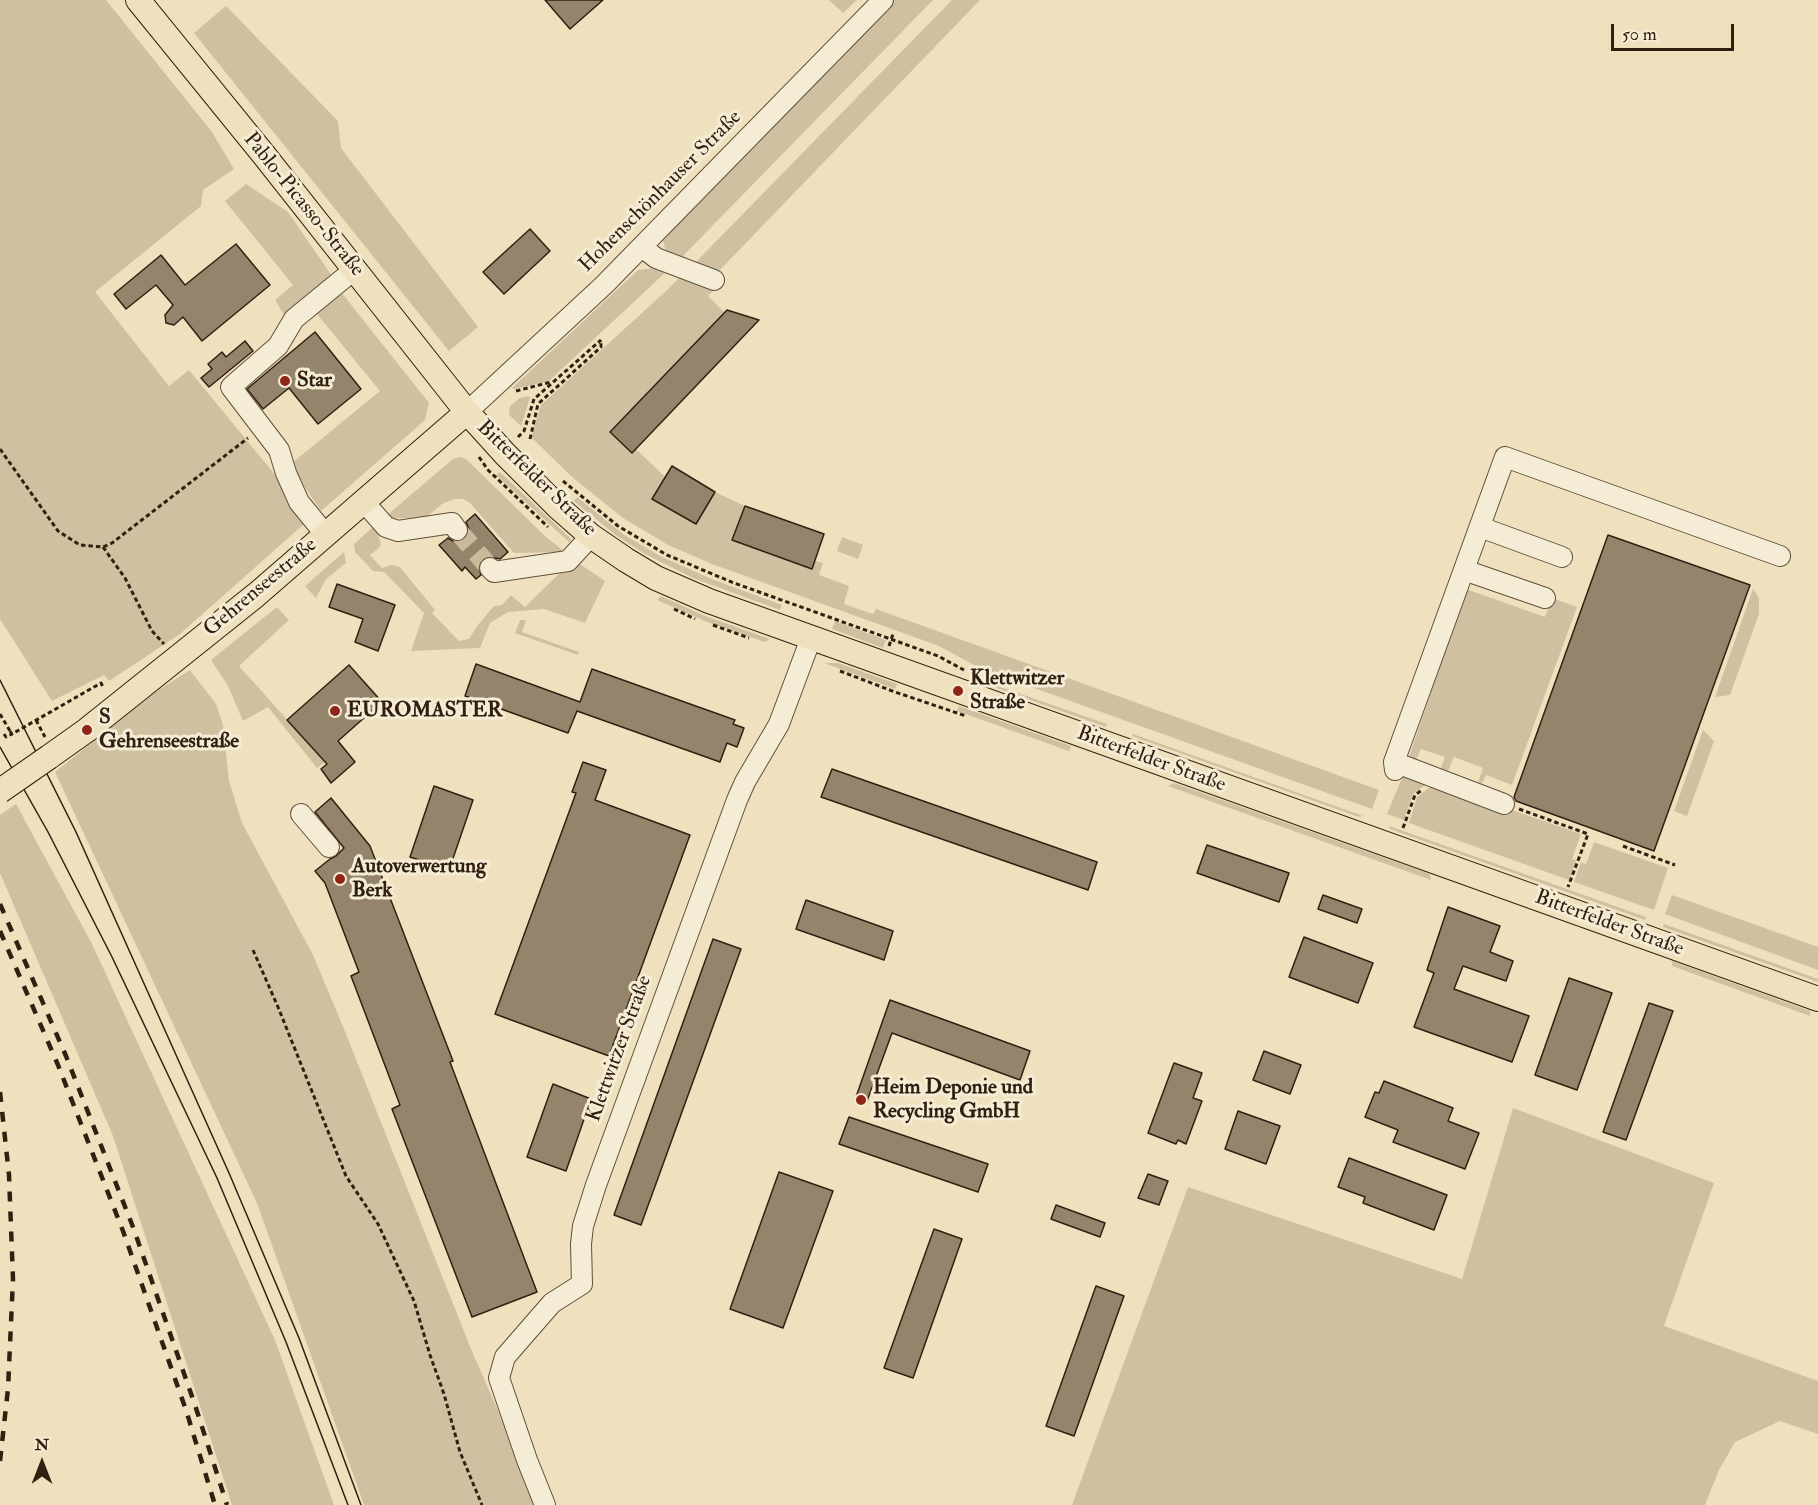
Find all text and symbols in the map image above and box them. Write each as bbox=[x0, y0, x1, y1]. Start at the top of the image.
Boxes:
scale bar bbox=[1614, 12, 1737, 50]
text: 50 m bbox=[1622, 23, 1657, 46]
street label: Hohenschönhauser Straße bbox=[575, 106, 747, 278]
street label: Pablo-Picasso-Straße bbox=[237, 128, 369, 282]
place label: Star bbox=[297, 368, 332, 394]
marker: Star bbox=[278, 374, 292, 388]
street label: Bitterfelder Straße bbox=[471, 416, 601, 542]
street label: Gehrenseestraße bbox=[199, 533, 323, 643]
place label: Klettwitzer Straße bbox=[970, 666, 1064, 716]
marker: Klettwitzer Straße bbox=[951, 684, 965, 698]
place label: EUROMASTER bbox=[347, 698, 502, 724]
marker: EUROMASTER bbox=[328, 704, 342, 718]
place label: S Gehrenseestraße bbox=[99, 705, 239, 755]
street label: Bitterfelder Straße bbox=[1073, 721, 1229, 799]
marker: S Gehrenseestraße bbox=[80, 723, 94, 737]
place label: Autoverwertung Berk bbox=[352, 854, 486, 904]
marker: Autoverwertung Berk bbox=[333, 872, 347, 886]
street label: Bitterfelder Straße bbox=[1531, 885, 1687, 963]
street label: Klettwitzer Straße bbox=[582, 972, 658, 1126]
place label: Heim Deponie und Recycling GmbH bbox=[873, 1075, 1033, 1125]
marker: Heim Deponie und Recycling GmbH bbox=[854, 1093, 868, 1107]
north arrow bbox=[12, 1433, 72, 1493]
text: N bbox=[35, 1435, 49, 1455]

